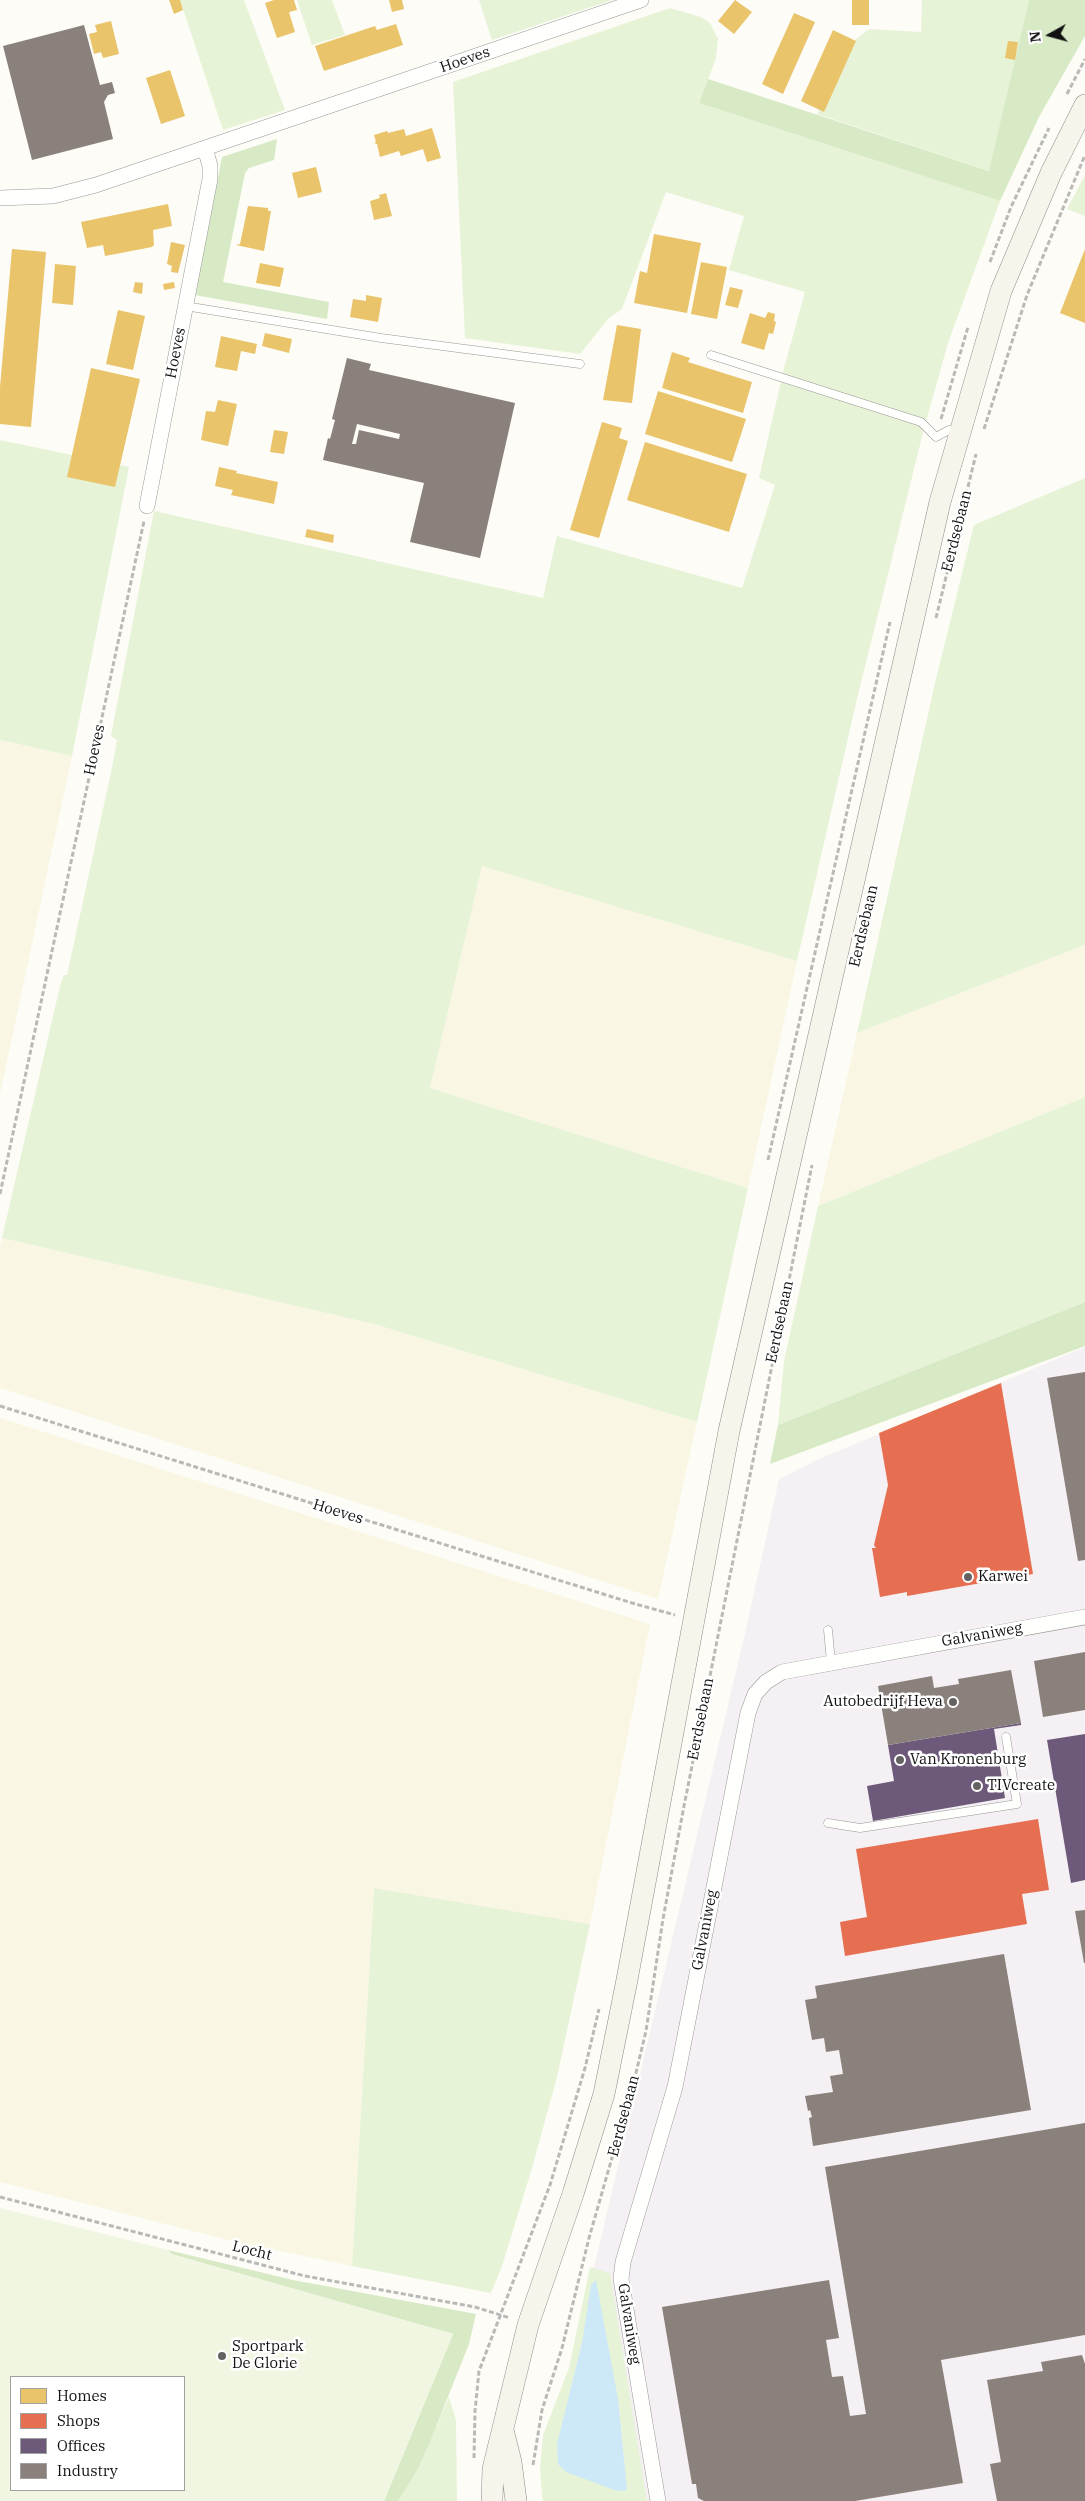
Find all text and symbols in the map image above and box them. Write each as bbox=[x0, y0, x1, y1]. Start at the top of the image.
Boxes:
north arrow bbox=[1025, 10, 1075, 60]
text: N bbox=[1026, 30, 1045, 43]
street label: Hoeves bbox=[438, 43, 492, 77]
street label: Hoeves bbox=[162, 326, 190, 380]
street label: Eerdsebaan bbox=[938, 488, 976, 574]
street label: Hoeves bbox=[81, 723, 109, 777]
street label: Eerdsebaan bbox=[846, 883, 882, 969]
street label: Eerdsebaan bbox=[762, 1279, 798, 1365]
street label: Hoeves bbox=[311, 1496, 365, 1528]
place label: Karwei bbox=[978, 1568, 1028, 1586]
marker: Karwei bbox=[962, 1571, 974, 1583]
street label: Galvaniweg bbox=[940, 1619, 1024, 1651]
street label: Eerdsebaan bbox=[684, 1676, 718, 1762]
place label: Autobedrijf Heva bbox=[823, 1693, 943, 1711]
marker: Autobedrijf Heva bbox=[947, 1696, 959, 1708]
place label: Van Kronenburg bbox=[910, 1751, 1026, 1769]
marker: Van Kronenburg bbox=[894, 1754, 906, 1766]
place label: TIVcreate bbox=[987, 1777, 1055, 1795]
marker: TIVcreate bbox=[971, 1780, 983, 1792]
street label: Galvaniweg bbox=[688, 1888, 722, 1972]
street label: Eerdsebaan bbox=[604, 2073, 644, 2159]
street label: Locht bbox=[230, 2237, 274, 2265]
street label: Galvaniweg bbox=[614, 2282, 644, 2366]
place label: Sportpark De Glorie bbox=[232, 2338, 304, 2373]
marker: Sportpark De Glorie bbox=[216, 2350, 228, 2362]
legend bbox=[10, 2376, 185, 2491]
text: Homes bbox=[57, 2386, 107, 2405]
text: Shops bbox=[57, 2411, 100, 2430]
text: Offices bbox=[57, 2436, 105, 2455]
text: Industry bbox=[57, 2461, 118, 2480]

